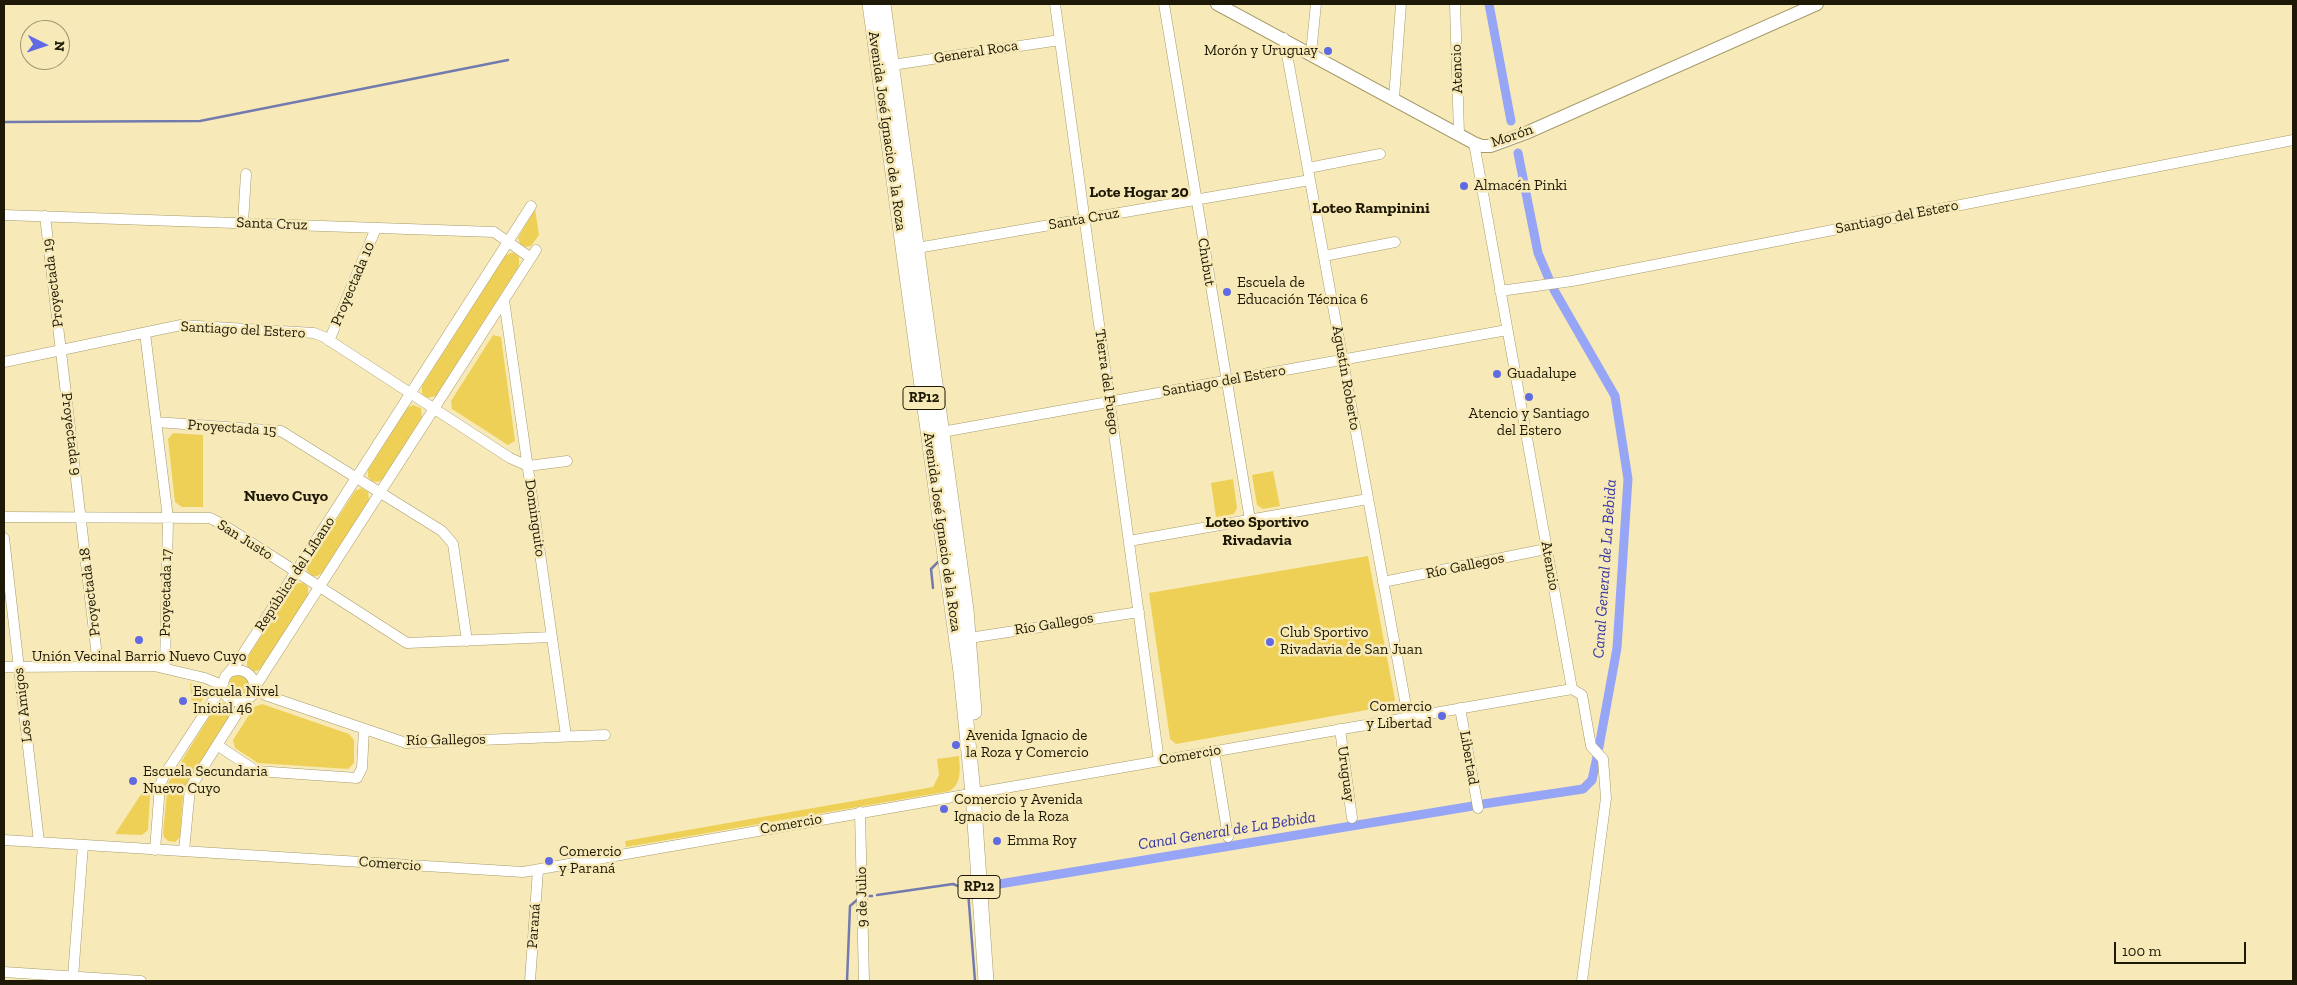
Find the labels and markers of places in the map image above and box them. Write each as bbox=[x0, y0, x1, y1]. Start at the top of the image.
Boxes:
place label: Morón y Uruguay bbox=[1204, 42, 1318, 60]
marker: Morón y Uruguay bbox=[1322, 45, 1334, 57]
place label: Almacén Pinki bbox=[1474, 177, 1567, 195]
marker: Almacén Pinki bbox=[1458, 180, 1470, 192]
place label: Escuela de Educación Técnica 6 bbox=[1237, 274, 1368, 309]
marker: Escuela de Educación Técnica 6 bbox=[1221, 286, 1233, 298]
place label: Guadalupe bbox=[1507, 365, 1576, 383]
marker: Guadalupe bbox=[1491, 368, 1503, 380]
marker: Atencio y Santiago del Estero bbox=[1523, 391, 1535, 403]
place label: Atencio y Santiago del Estero bbox=[1469, 405, 1589, 440]
place label: Club Sportivo Rivadavia de San Juan bbox=[1280, 624, 1423, 659]
marker: Unión Vecinal Barrio Nuevo Cuyo bbox=[133, 634, 145, 646]
marker: Club Sportivo Rivadavia de San Juan bbox=[1264, 636, 1276, 648]
place label: Unión Vecinal Barrio Nuevo Cuyo bbox=[32, 648, 246, 666]
place label: Escuela Nivel Inicial 46 bbox=[193, 683, 279, 718]
marker: Escuela Nivel Inicial 46 bbox=[177, 695, 189, 707]
place label: Comercio y Libertad bbox=[1366, 698, 1432, 733]
marker: Comercio y Libertad bbox=[1436, 710, 1448, 722]
place label: Avenida Ignacio de la Roza y Comercio bbox=[966, 727, 1089, 762]
marker: Avenida Ignacio de la Roza y Comercio bbox=[950, 739, 962, 751]
place label: Escuela Secundaria Nuevo Cuyo bbox=[143, 763, 268, 798]
marker: Escuela Secundaria Nuevo Cuyo bbox=[127, 775, 139, 787]
place label: Comercio y Avenida Ignacio de la Roza bbox=[954, 791, 1083, 826]
marker: Comercio y Avenida Ignacio de la Roza bbox=[938, 803, 950, 815]
place label: Emma Roy bbox=[1007, 832, 1077, 850]
marker: Emma Roy bbox=[991, 835, 1003, 847]
place label: Comercio y Paraná bbox=[559, 843, 622, 878]
marker: Comercio y Paraná bbox=[543, 855, 555, 867]

